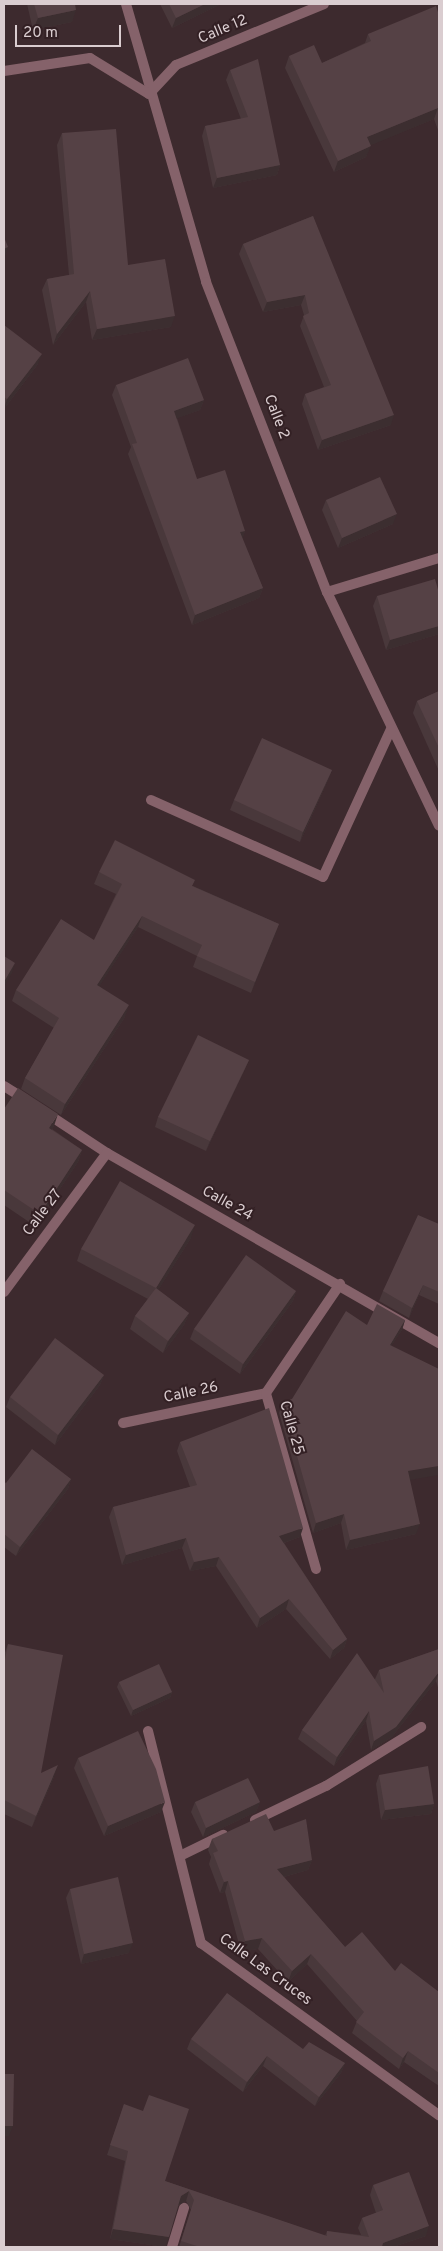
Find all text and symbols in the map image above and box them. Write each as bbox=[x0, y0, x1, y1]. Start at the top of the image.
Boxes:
street label: Calle 12 bbox=[196, 12, 250, 48]
scale bar bbox=[18, 15, 124, 47]
text: 20 m bbox=[23, 24, 58, 43]
street label: Calle 2 bbox=[259, 392, 293, 442]
street label: Calle 24 bbox=[198, 1183, 256, 1225]
street label: Calle 27 bbox=[20, 1186, 66, 1240]
street label: Calle 26 bbox=[162, 1378, 220, 1408]
street label: Calle 25 bbox=[275, 1399, 307, 1457]
street label: Calle Las Cruces bbox=[215, 1930, 315, 2010]

